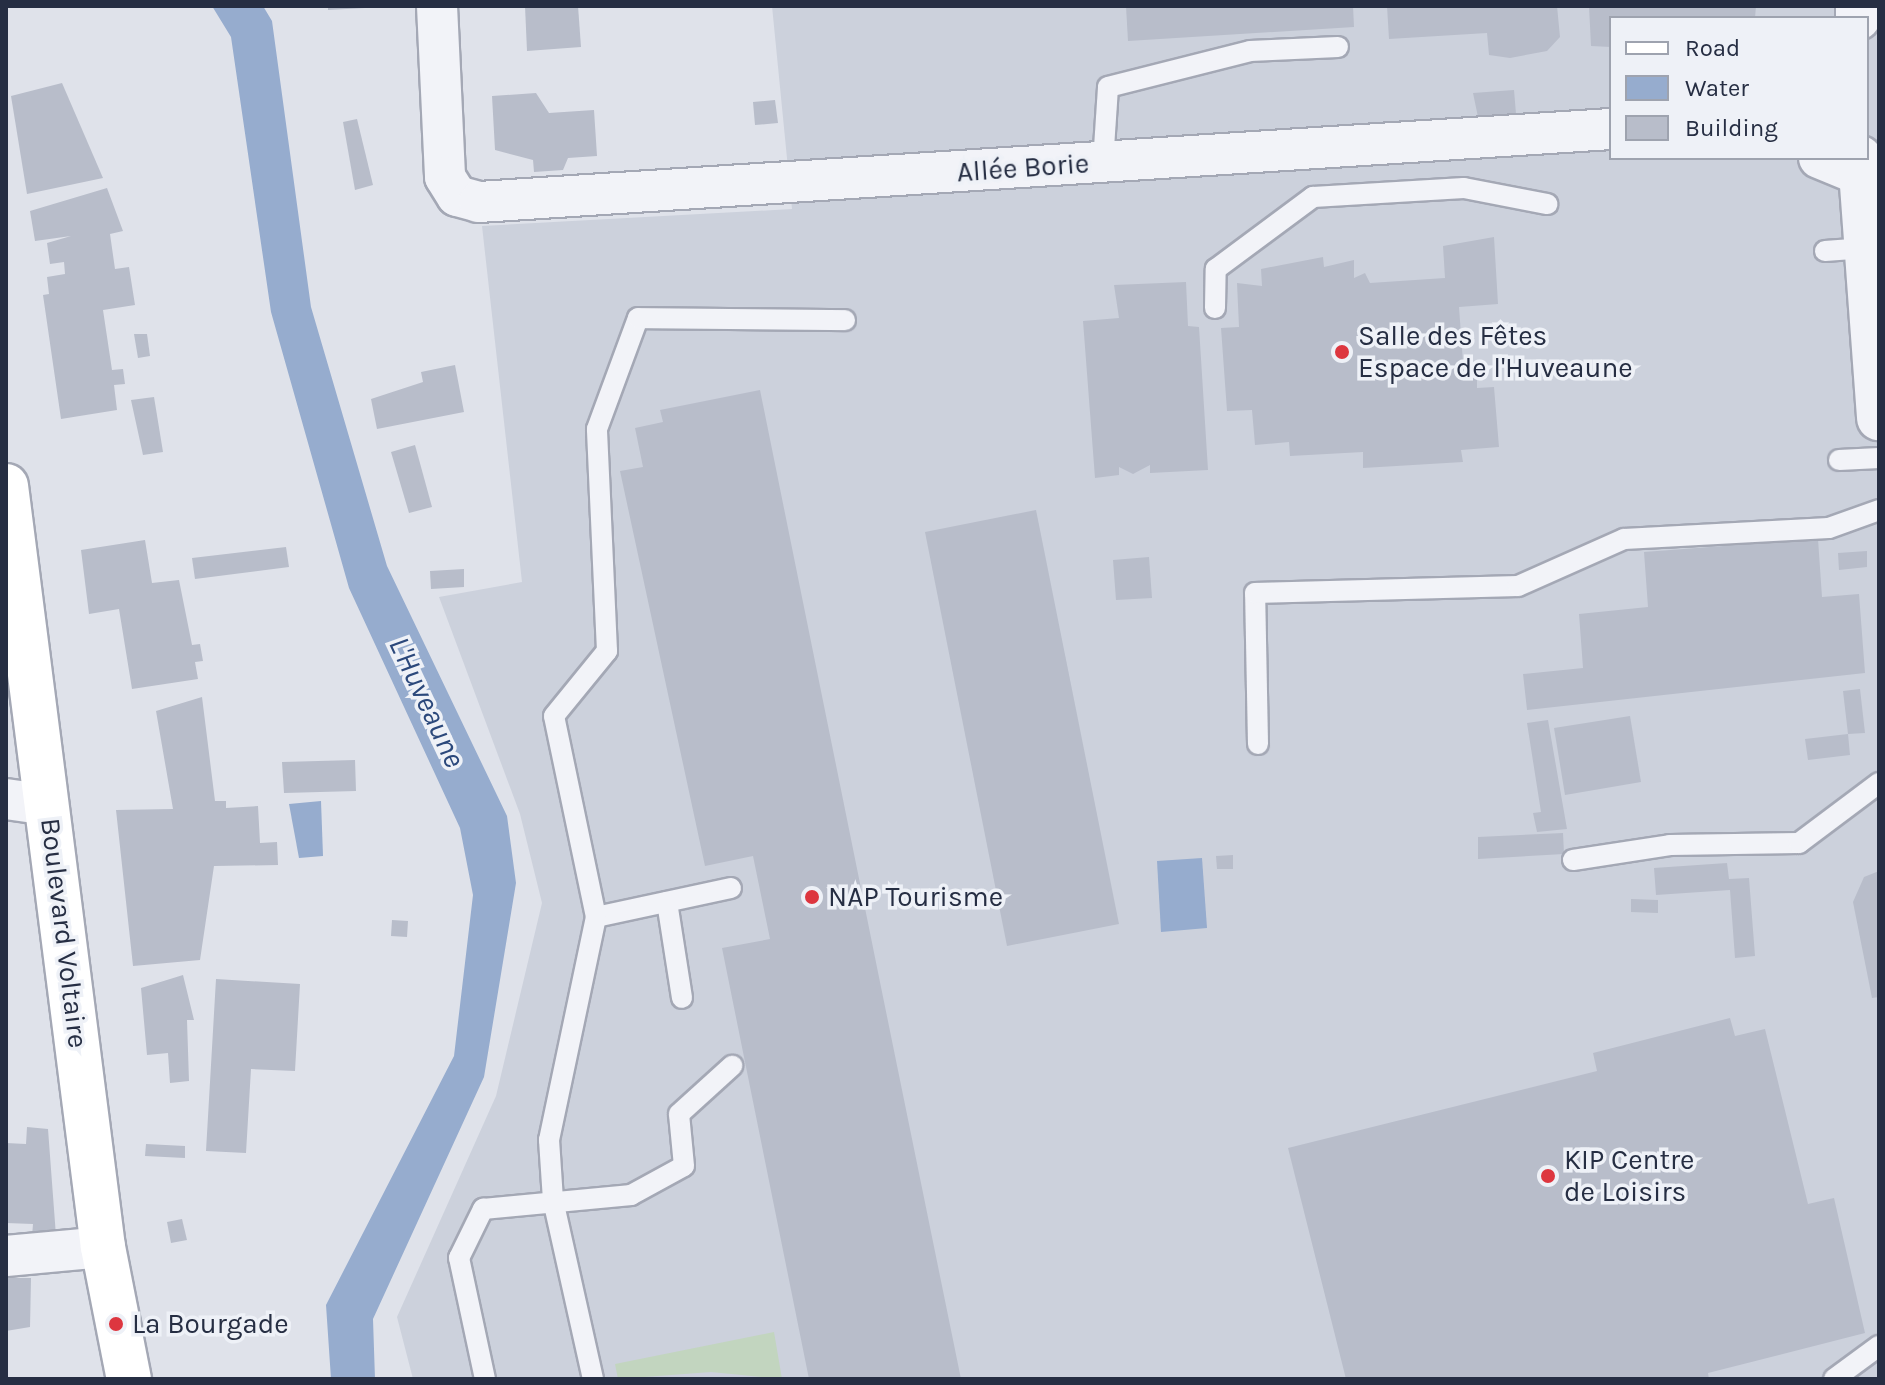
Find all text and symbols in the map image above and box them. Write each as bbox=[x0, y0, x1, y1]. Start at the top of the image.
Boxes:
legend bbox=[1609, 16, 1869, 160]
text: Road bbox=[1685, 34, 1740, 62]
text: Water bbox=[1685, 74, 1749, 102]
text: Building bbox=[1685, 114, 1778, 142]
street label: Allée Borie bbox=[956, 147, 1090, 189]
place label: Salle des Fêtes Espace de l'Huveaune bbox=[1358, 319, 1633, 385]
marker: Salle des Fêtes Espace de l'Huveaune bbox=[1333, 343, 1351, 361]
water label: L'Huveaune bbox=[381, 631, 473, 773]
street label: Boulevard Voltaire bbox=[33, 816, 95, 1050]
place label: NAP Tourisme bbox=[828, 880, 1003, 914]
marker: NAP Tourisme bbox=[803, 888, 821, 906]
place label: KIP Centre de Loisirs bbox=[1564, 1143, 1694, 1209]
marker: KIP Centre de Loisirs bbox=[1539, 1167, 1557, 1185]
place label: La Bourgade bbox=[132, 1307, 289, 1341]
marker: La Bourgade bbox=[107, 1315, 125, 1333]

